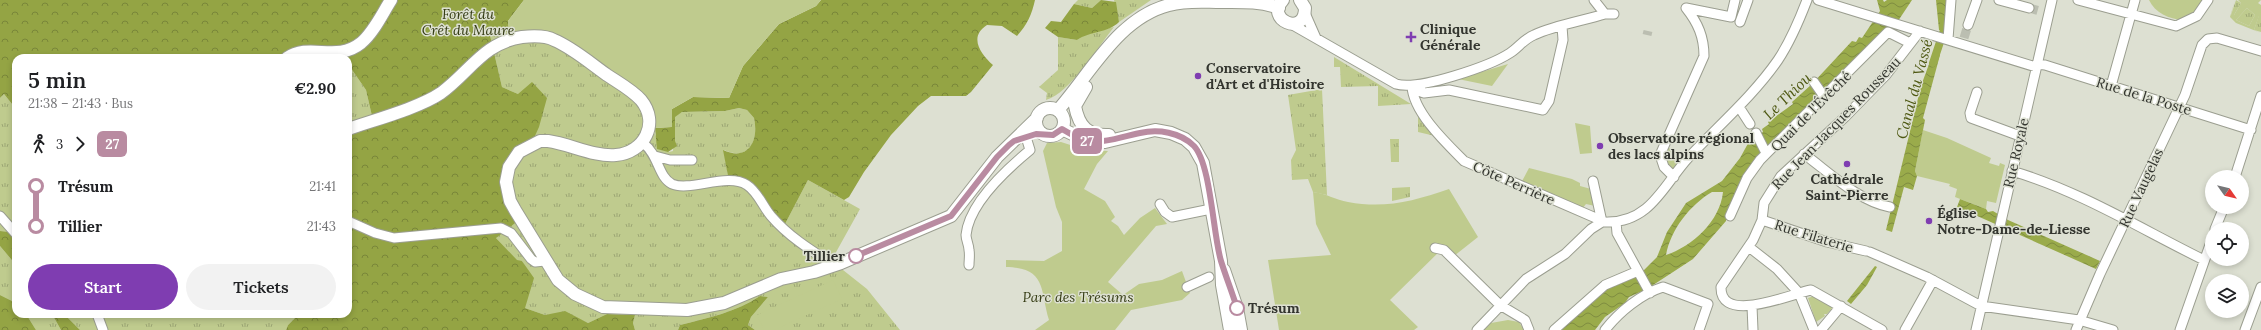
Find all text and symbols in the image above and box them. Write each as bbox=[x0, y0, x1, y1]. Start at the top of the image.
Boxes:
park label: Forêt du Crêt du Maure bbox=[422, 5, 515, 39]
place label: Clinique Générale bbox=[1420, 20, 1481, 54]
marker: Clinique Générale bbox=[1405, 31, 1417, 43]
water label: Canal du Vassé bbox=[1892, 37, 1936, 141]
street label: Rue Jean-Jacques Rousseau bbox=[1768, 53, 1904, 193]
place label: Conservatoire d'Art et d'Histoire bbox=[1206, 59, 1325, 93]
text: 5 min bbox=[28, 66, 86, 94]
street label: Quai de l'Évêché bbox=[1767, 66, 1856, 155]
water label: Le Thiou bbox=[1759, 68, 1815, 123]
marker: Conservatoire d'Art et d'Histoire bbox=[1193, 71, 1203, 81]
street label: Rue de la Poste bbox=[2094, 73, 2194, 119]
text: €2.90 bbox=[294, 79, 336, 98]
text: 21:38 – 21:43 · Bus bbox=[28, 95, 133, 112]
street label: Rue Royale bbox=[1999, 116, 2033, 190]
line badge: 27 bbox=[1069, 128, 1105, 154]
place label: Observatoire régional des lacs alpins bbox=[1608, 129, 1755, 163]
text: 27 bbox=[1080, 132, 1094, 150]
icon: walk bbox=[28, 133, 50, 155]
icon: forward bbox=[69, 133, 91, 155]
text: 27 bbox=[105, 135, 119, 153]
text: 3 bbox=[56, 136, 63, 153]
marker: Observatoire régional des lacs alpins bbox=[1595, 141, 1605, 151]
street label: Rue Vaugelas bbox=[2115, 145, 2167, 231]
street label: Côte Perrière bbox=[1470, 157, 1558, 209]
marker: Cathédrale Saint-Pierre bbox=[1842, 159, 1852, 169]
place label: Cathédrale Saint-Pierre bbox=[1806, 170, 1889, 204]
north arrow bbox=[2205, 170, 2249, 214]
map controls bbox=[2205, 170, 2249, 318]
text: Trésum bbox=[58, 177, 113, 196]
text: 21:41 bbox=[309, 178, 336, 195]
place label: Église Notre-Dame-de-Liesse bbox=[1937, 204, 2091, 238]
street label: Rue Filaterie bbox=[1772, 215, 1856, 257]
marker: Église Notre-Dame-de-Liesse bbox=[1924, 216, 1934, 226]
text: Tillier bbox=[58, 217, 102, 236]
text: 21:43 bbox=[307, 218, 336, 235]
button: locate bbox=[2205, 222, 2249, 266]
place label: Tillier bbox=[804, 247, 845, 265]
marker: Tillier bbox=[848, 248, 864, 264]
button: Start bbox=[28, 264, 178, 310]
button: Tickets bbox=[186, 264, 336, 310]
button: layers bbox=[2205, 274, 2249, 318]
park label: Parc des Trésums bbox=[1023, 288, 1133, 306]
place label: Trésum bbox=[1248, 299, 1300, 317]
marker: Trésum bbox=[1229, 300, 1245, 316]

